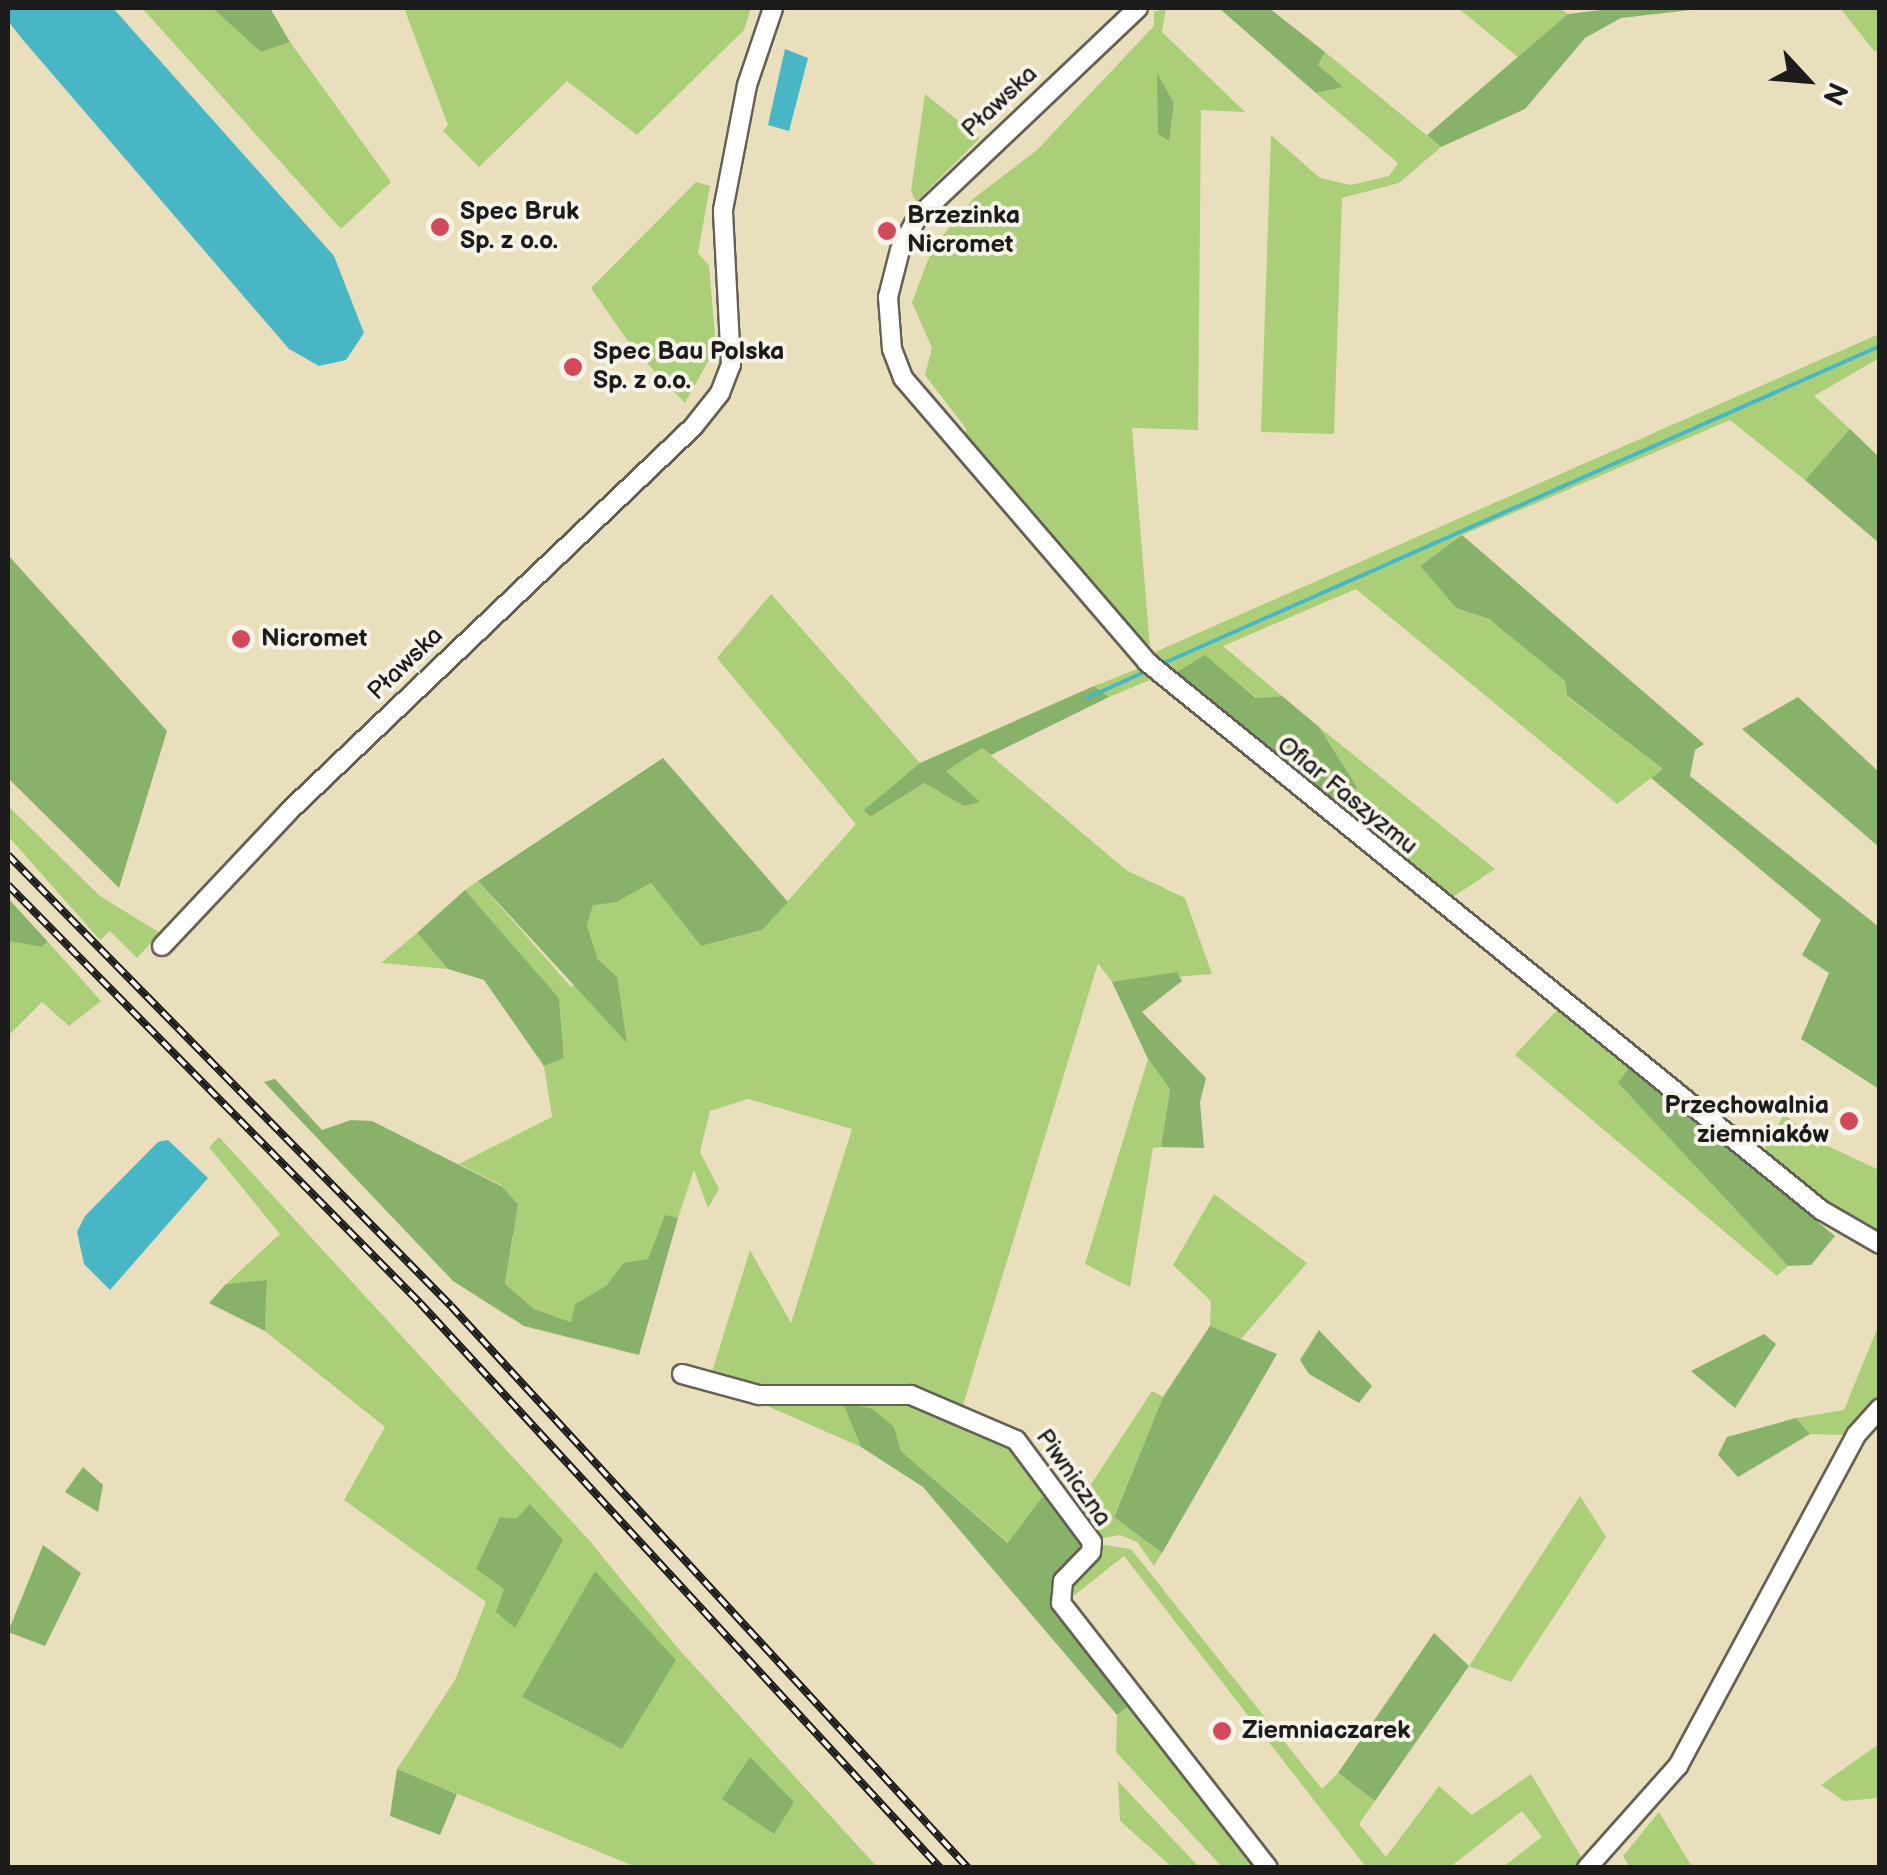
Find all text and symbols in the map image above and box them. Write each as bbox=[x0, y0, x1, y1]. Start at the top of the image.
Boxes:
north arrow bbox=[1757, 30, 1857, 130]
street label: Pławska bbox=[956, 59, 1044, 145]
text: N bbox=[1815, 77, 1854, 110]
place label: Spec Bruk Sp. z o.o. bbox=[460, 198, 579, 257]
place label: Brzezinka Nicromet bbox=[907, 202, 1020, 261]
marker: Spec Bruk Sp. z o.o. bbox=[429, 216, 451, 238]
marker: Brzezinka Nicromet bbox=[876, 220, 898, 242]
place label: Spec Bau Polska Sp. z o.o. bbox=[593, 338, 784, 397]
marker: Spec Bau Polska Sp. z o.o. bbox=[562, 356, 584, 378]
street label: Pławska bbox=[362, 621, 450, 707]
place label: Nicromet bbox=[261, 624, 367, 654]
marker: Nicromet bbox=[230, 628, 252, 650]
street label: Ofiar Faszyzmu bbox=[1271, 730, 1423, 862]
place label: Przechowalnia ziemniaków bbox=[1665, 1092, 1829, 1151]
marker: Przechowalnia ziemniaków bbox=[1838, 1110, 1860, 1132]
street label: Piwniczna bbox=[1029, 1424, 1117, 1532]
place label: Ziemniaczarek bbox=[1242, 1716, 1410, 1746]
marker: Ziemniaczarek bbox=[1211, 1720, 1233, 1742]

